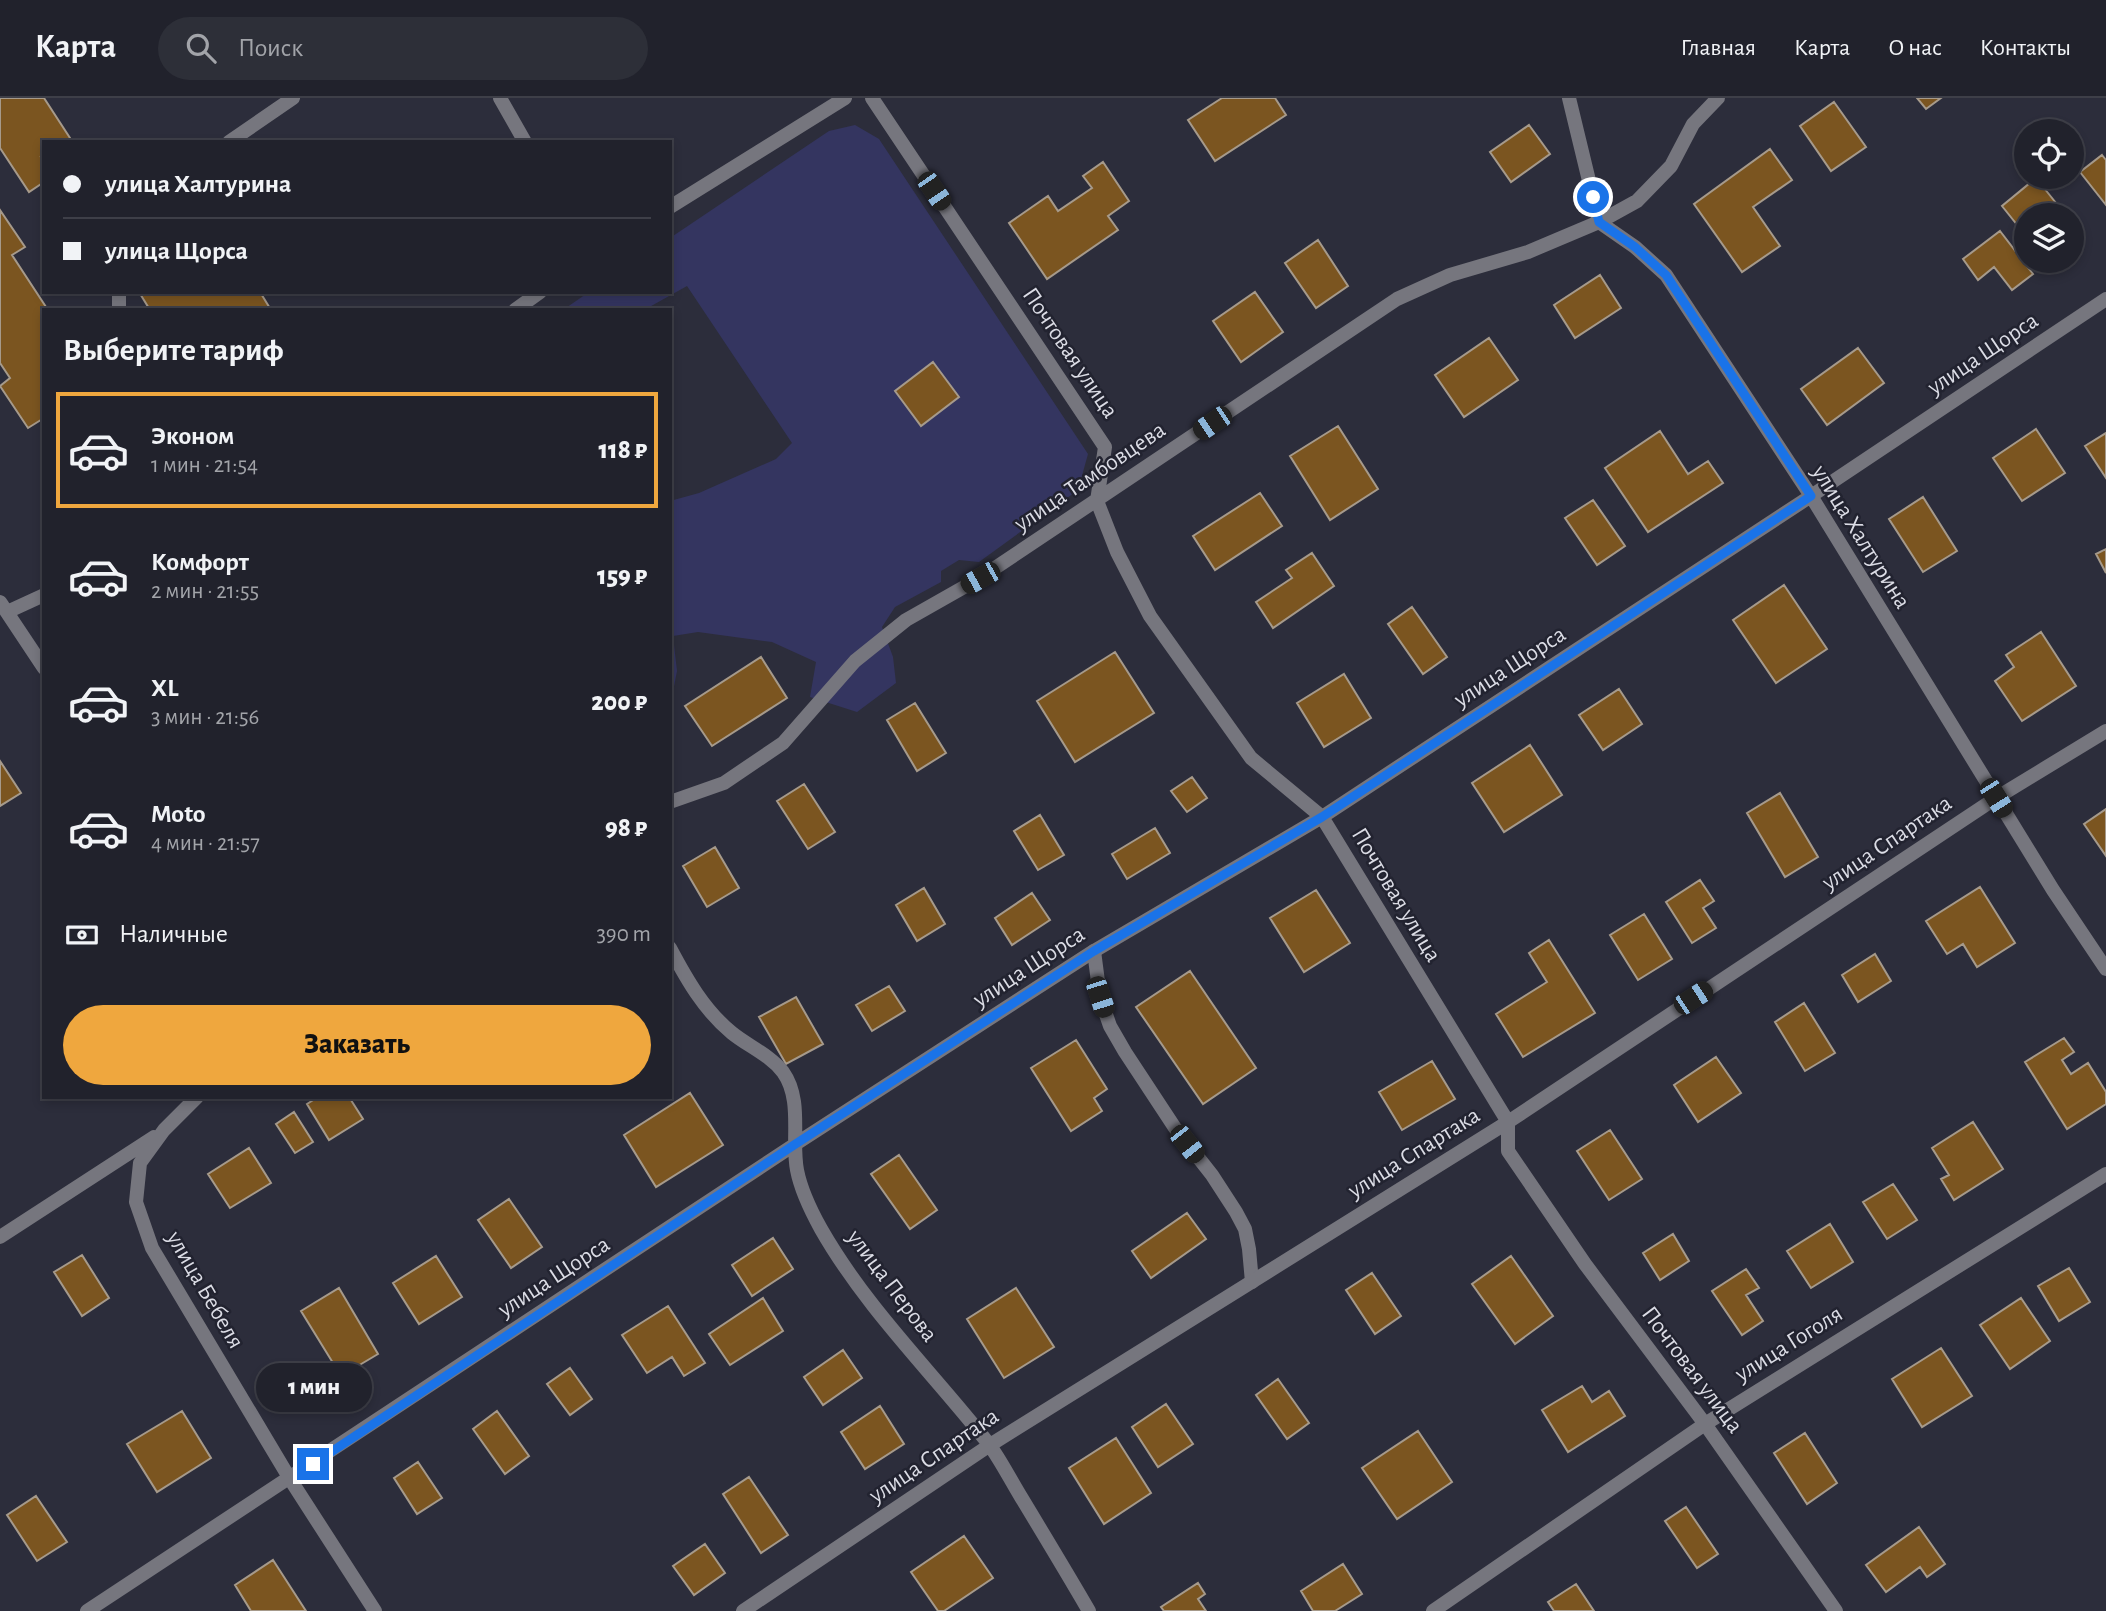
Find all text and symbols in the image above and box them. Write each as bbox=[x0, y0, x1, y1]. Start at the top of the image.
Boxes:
search box bbox=[158, 17, 648, 80]
icon: search bbox=[182, 29, 220, 67]
text: Карта bbox=[35, 31, 116, 64]
text: Поиск bbox=[238, 35, 303, 61]
text: Главная bbox=[1681, 36, 1756, 60]
text: Карта bbox=[1794, 36, 1850, 60]
text: О нас bbox=[1888, 36, 1942, 60]
text: Контакты bbox=[1980, 36, 2071, 60]
map controls bbox=[2014, 119, 2084, 273]
button: locate bbox=[2014, 119, 2084, 189]
car bbox=[914, 168, 955, 214]
text: улица Халтурина bbox=[105, 171, 291, 197]
route start bbox=[1577, 181, 1609, 213]
button: layers bbox=[2014, 203, 2084, 273]
text: улица Щорса bbox=[105, 238, 248, 264]
street label: Почтовая улица bbox=[1018, 283, 1122, 423]
street label: улица Щорса bbox=[1922, 308, 2043, 400]
text: Выберите тариф bbox=[63, 334, 284, 366]
car bbox=[1189, 403, 1236, 443]
street label: улица Тамбовцева bbox=[1009, 418, 1170, 537]
icon: car bbox=[67, 419, 130, 482]
text: Эконом bbox=[151, 423, 234, 449]
text: 118 ₽ bbox=[599, 437, 647, 463]
text: 1 мин · 21:54 bbox=[151, 454, 258, 477]
street label: улица Халтурина bbox=[1807, 460, 1915, 613]
icon: car bbox=[67, 545, 130, 608]
text: Комфорт bbox=[151, 549, 249, 575]
car bbox=[957, 559, 1004, 597]
text: 159 ₽ bbox=[597, 563, 647, 589]
text: 2 мин · 21:55 bbox=[151, 580, 259, 603]
street label: улица Щорса bbox=[1449, 622, 1570, 712]
icon: car bbox=[67, 671, 130, 734]
text: XL bbox=[151, 675, 178, 701]
text: 200 ₽ bbox=[591, 689, 647, 715]
text: 3 мин · 21:56 bbox=[151, 706, 259, 729]
car bbox=[1976, 775, 2017, 821]
street label: улица Спартака bbox=[1817, 791, 1956, 896]
icon: car bbox=[67, 797, 130, 860]
text: Moto bbox=[151, 801, 206, 827]
text: 98 ₽ bbox=[605, 815, 647, 841]
street label: Почтовая улица bbox=[1347, 824, 1445, 966]
text: 4 мин · 21:57 bbox=[151, 832, 260, 855]
icon: cash bbox=[63, 916, 101, 954]
text: Наличные bbox=[119, 921, 228, 947]
street label: улица Щорса bbox=[968, 922, 1089, 1012]
text: 390 m bbox=[596, 923, 651, 946]
car bbox=[1084, 974, 1117, 1020]
car bbox=[1670, 978, 1717, 1018]
button: Заказать bbox=[63, 1005, 651, 1085]
street label: улица Спартака bbox=[1343, 1103, 1484, 1204]
car bbox=[1166, 1121, 1209, 1167]
street label: улица Перова bbox=[842, 1225, 942, 1346]
street label: улица Бебеля bbox=[161, 1226, 248, 1353]
street label: улица Щорса bbox=[493, 1232, 614, 1322]
street label: Почтовая улица bbox=[1637, 1302, 1747, 1438]
street label: улица Гоголя bbox=[1730, 1302, 1847, 1387]
callout: 1 мин bbox=[255, 1362, 371, 1412]
text: 1 мин bbox=[288, 1376, 340, 1399]
street label: улица Спартака bbox=[864, 1404, 1003, 1509]
route end bbox=[297, 1448, 329, 1480]

